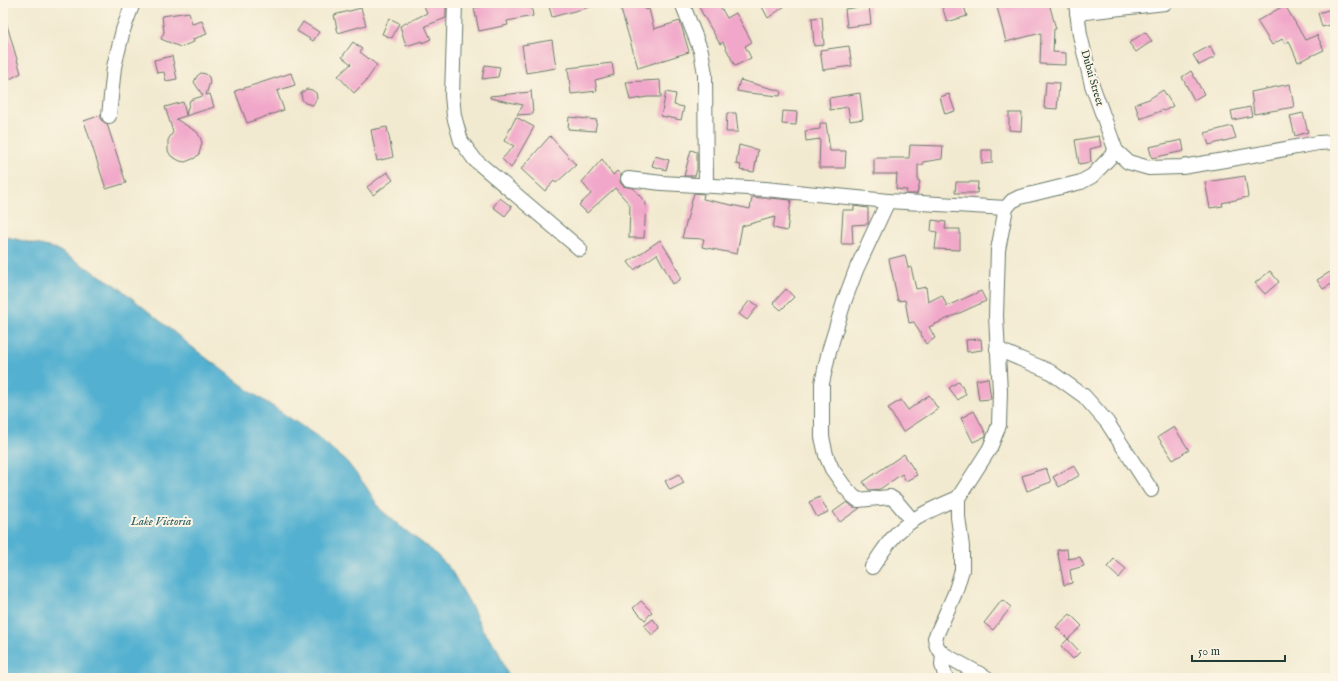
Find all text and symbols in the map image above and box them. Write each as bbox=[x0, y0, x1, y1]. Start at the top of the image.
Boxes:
street label: Dubai Street bbox=[1077, 48, 1107, 108]
water label: Lake Victoria bbox=[130, 514, 191, 529]
scale bar bbox=[1192, 637, 1285, 663]
text: 50 m bbox=[1198, 644, 1220, 659]

